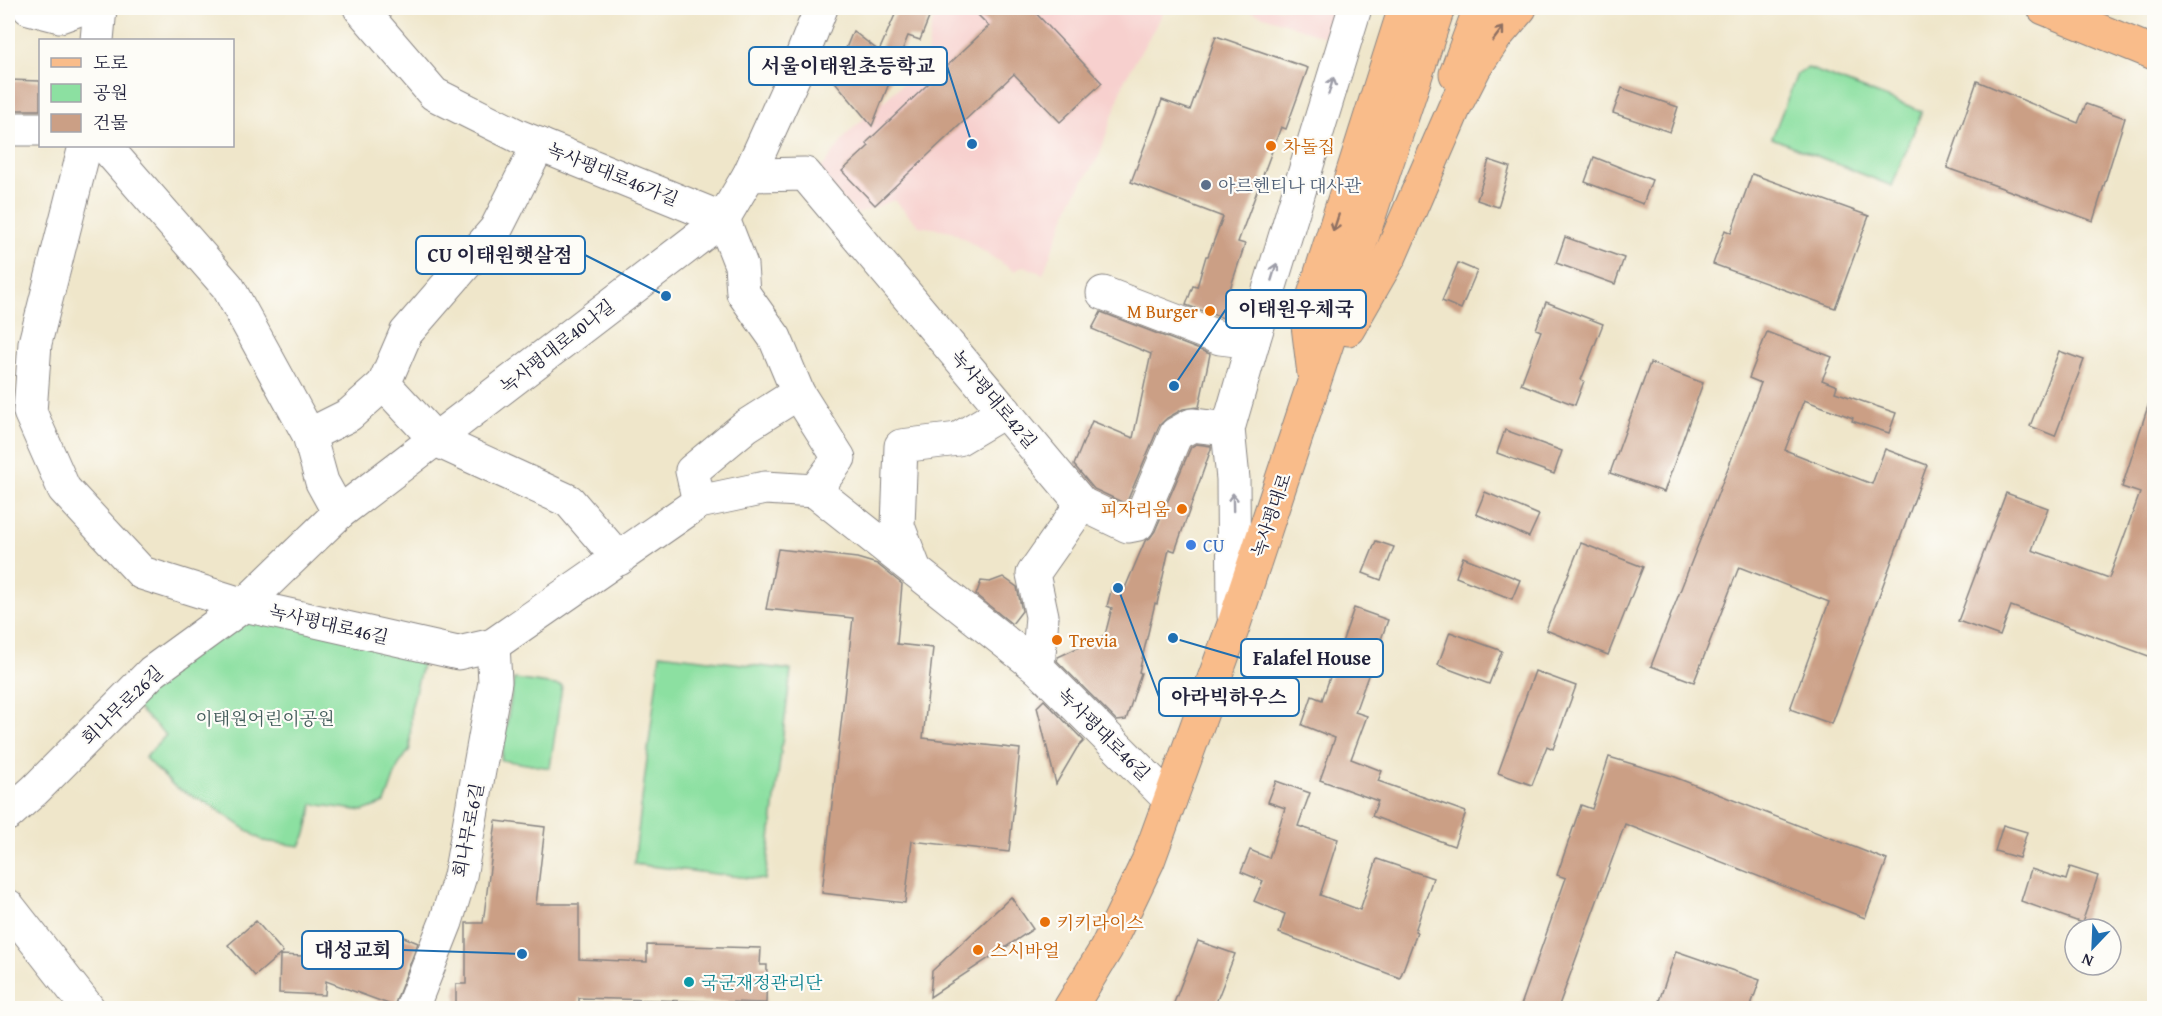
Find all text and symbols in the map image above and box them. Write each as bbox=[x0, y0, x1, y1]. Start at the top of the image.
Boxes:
one-way arrow bbox=[1492, 27, 1504, 43]
legend bbox=[39, 39, 234, 147]
callout: 서울이태원초등학교 bbox=[749, 47, 947, 85]
text: 도로 bbox=[93, 49, 128, 76]
text: 서울이태원초등학교 bbox=[761, 51, 936, 80]
one-way arrow bbox=[1326, 77, 1337, 96]
text: 공원 bbox=[93, 79, 128, 106]
text: 건물 bbox=[93, 109, 128, 136]
place label: 차돌집 bbox=[1283, 133, 1335, 160]
street label: 녹사평대로46가길 bbox=[543, 135, 683, 213]
marker: 차돌집 bbox=[1264, 139, 1278, 153]
place label: 아르헨티나 대사관 bbox=[1218, 172, 1362, 199]
marker: 아르헨티나 대사관 bbox=[1199, 178, 1213, 192]
one-way arrow bbox=[1330, 213, 1341, 232]
callout: CU 이태원햇살점 bbox=[416, 236, 585, 274]
text: CU 이태원햇살점 bbox=[427, 240, 573, 269]
one-way arrow bbox=[1269, 263, 1280, 282]
callout: 이태원우체국 bbox=[1226, 290, 1366, 328]
street label: 녹사평대로40나길 bbox=[494, 293, 620, 399]
text: 이태원우체국 bbox=[1238, 294, 1354, 323]
place label: M Burger bbox=[1127, 298, 1199, 325]
marker: M Burger bbox=[1203, 304, 1217, 318]
street label: 녹사평대로42길 bbox=[945, 344, 1043, 454]
street label: 녹사평대로 bbox=[1244, 469, 1298, 561]
one-way arrow bbox=[1227, 493, 1239, 513]
place label: 피자리움 bbox=[1100, 496, 1171, 523]
marker: 피자리움 bbox=[1175, 502, 1189, 516]
place label: CU bbox=[1203, 532, 1225, 559]
marker: CU bbox=[1184, 538, 1198, 552]
street label: 녹사평대로46길 bbox=[267, 597, 391, 651]
place label: Trevia bbox=[1069, 627, 1118, 654]
marker: Trevia bbox=[1050, 633, 1064, 647]
callout: Falafel House bbox=[1241, 639, 1383, 677]
text: Falafel House bbox=[1253, 643, 1371, 672]
street label: 회나무로26길 bbox=[75, 659, 169, 751]
callout: 아라빅하우스 bbox=[1159, 678, 1299, 716]
street label: 녹사평대로46길 bbox=[1051, 681, 1157, 787]
text: 아라빅하우스 bbox=[1171, 682, 1287, 711]
park label: 이태원어린이공원 bbox=[195, 705, 335, 732]
street label: 회나무로6길 bbox=[446, 780, 490, 880]
place label: 키키라이스 bbox=[1057, 909, 1145, 936]
marker: 키키라이스 bbox=[1038, 915, 1052, 929]
north arrow bbox=[2063, 917, 2123, 977]
callout: 대성교회 bbox=[302, 931, 403, 969]
text: 대성교회 bbox=[314, 935, 392, 964]
place label: 스시바얼 bbox=[990, 937, 1060, 964]
marker: 스시바얼 bbox=[971, 943, 985, 957]
text: N bbox=[2077, 948, 2097, 974]
place label: 국군재정관리단 bbox=[701, 969, 823, 996]
marker: 국군재정관리단 bbox=[682, 975, 696, 989]

